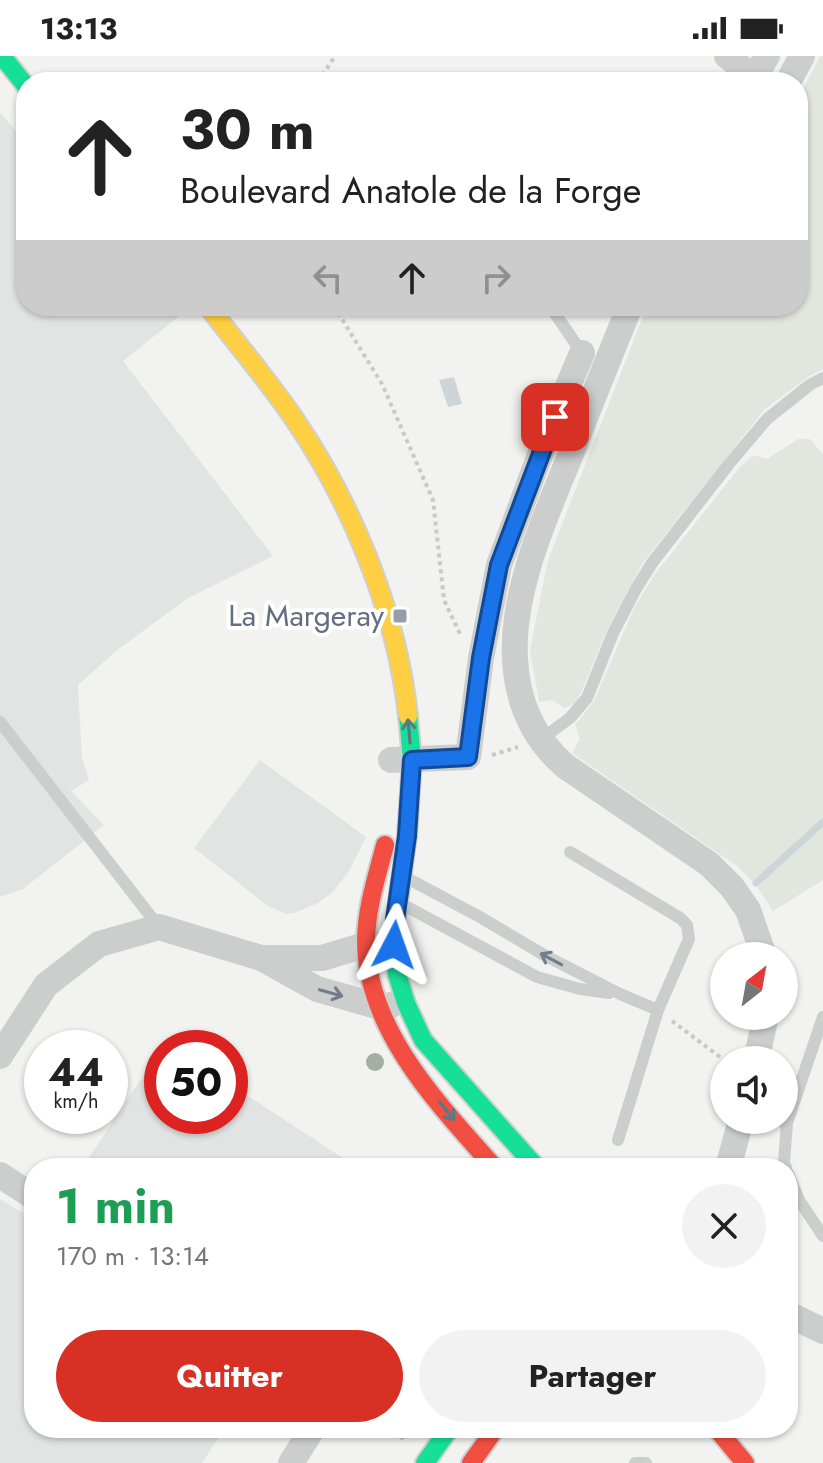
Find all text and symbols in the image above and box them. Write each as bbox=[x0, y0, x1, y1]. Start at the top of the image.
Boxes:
text: 13:13 bbox=[40, 7, 117, 50]
text: 30 m bbox=[180, 89, 315, 170]
icon: ahead bbox=[48, 104, 152, 208]
text: Boulevard Anatole de la Forge bbox=[180, 164, 641, 216]
icon: left bbox=[306, 256, 350, 300]
icon: ahead bbox=[390, 256, 434, 300]
icon: right bbox=[474, 256, 518, 300]
pin bbox=[521, 383, 589, 451]
icon: arrive bbox=[533, 395, 577, 439]
place label: La Margeray bbox=[228, 594, 385, 637]
marker: La Margeray bbox=[391, 607, 409, 625]
one-way arrow bbox=[401, 718, 416, 744]
position arrow bbox=[352, 903, 436, 987]
north arrow bbox=[710, 942, 798, 1030]
map controls bbox=[710, 942, 798, 1134]
one-way arrow bbox=[539, 950, 563, 966]
one-way arrow bbox=[317, 986, 343, 1001]
speed limit sign: 50 bbox=[144, 1030, 248, 1134]
text: 44 bbox=[48, 1043, 104, 1101]
button: sound bbox=[710, 1046, 798, 1134]
text: km/h bbox=[53, 1087, 99, 1116]
one-way arrow bbox=[438, 1100, 456, 1121]
text: 1 min bbox=[56, 1172, 175, 1241]
button: close bbox=[682, 1184, 766, 1268]
text: 170 m · 13:14 bbox=[56, 1237, 209, 1275]
button: Quitter bbox=[56, 1330, 403, 1422]
button: Partager bbox=[419, 1330, 766, 1422]

